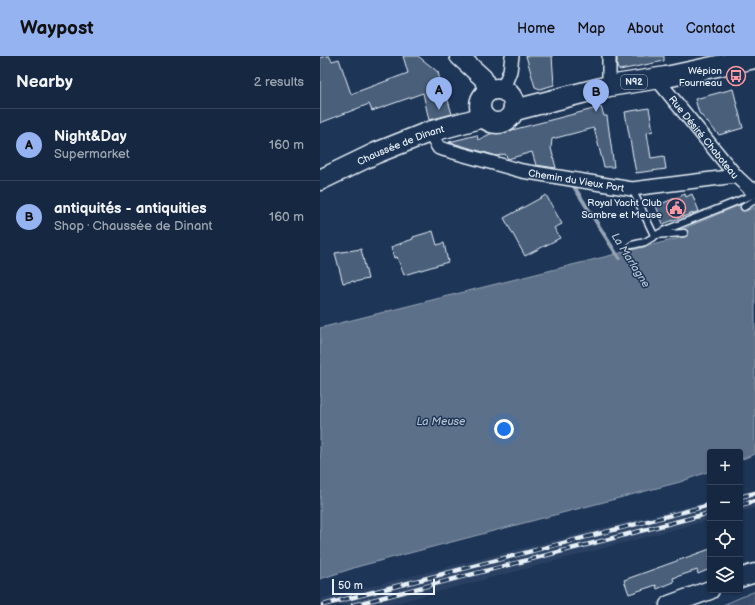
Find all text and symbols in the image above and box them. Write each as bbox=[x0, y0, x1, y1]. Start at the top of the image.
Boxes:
text: Waypost bbox=[20, 17, 94, 40]
text: Home bbox=[517, 20, 555, 37]
text: Map bbox=[577, 20, 605, 37]
text: About bbox=[627, 20, 664, 37]
text: Contact bbox=[686, 20, 735, 37]
place label: Wépion Fourneau bbox=[679, 65, 722, 89]
bus stop icon: Wépion Fourneau bbox=[725, 65, 747, 87]
text: Nearby bbox=[16, 72, 73, 92]
text: 2 results bbox=[254, 74, 304, 90]
road number: N92 bbox=[621, 75, 647, 89]
pin: A bbox=[426, 77, 452, 110]
pin: B bbox=[583, 79, 609, 112]
street label: Rue Désiré Chaboteau bbox=[666, 94, 741, 181]
street label: Chaussée de Dinant bbox=[355, 123, 445, 168]
text: Night&Day bbox=[54, 127, 127, 146]
text: A bbox=[25, 137, 33, 153]
text: 160 m bbox=[269, 137, 304, 153]
text: Supermarket bbox=[54, 146, 130, 162]
street label: Chemin du Vieux Port bbox=[527, 167, 625, 195]
place label: Royal Yacht Club Sambre et Meuse bbox=[582, 197, 662, 221]
public building icon: Royal Yacht Club Sambre et Meuse bbox=[665, 197, 687, 219]
text: antiquités - antiquities bbox=[54, 199, 207, 218]
text: B bbox=[24, 209, 34, 225]
text: 160 m bbox=[269, 209, 304, 225]
text: Shop · Chaussée de Dinant bbox=[54, 218, 213, 234]
water label: La Marlagne bbox=[609, 230, 653, 291]
water label: La Meuse bbox=[417, 415, 466, 428]
your location bbox=[494, 419, 514, 439]
map controls bbox=[707, 449, 743, 593]
button: + bbox=[707, 449, 743, 485]
button: − bbox=[707, 485, 743, 521]
button: locate bbox=[707, 521, 743, 557]
button: layers bbox=[707, 557, 743, 593]
scale bar bbox=[332, 577, 435, 596]
text: 50 m bbox=[338, 579, 363, 592]

